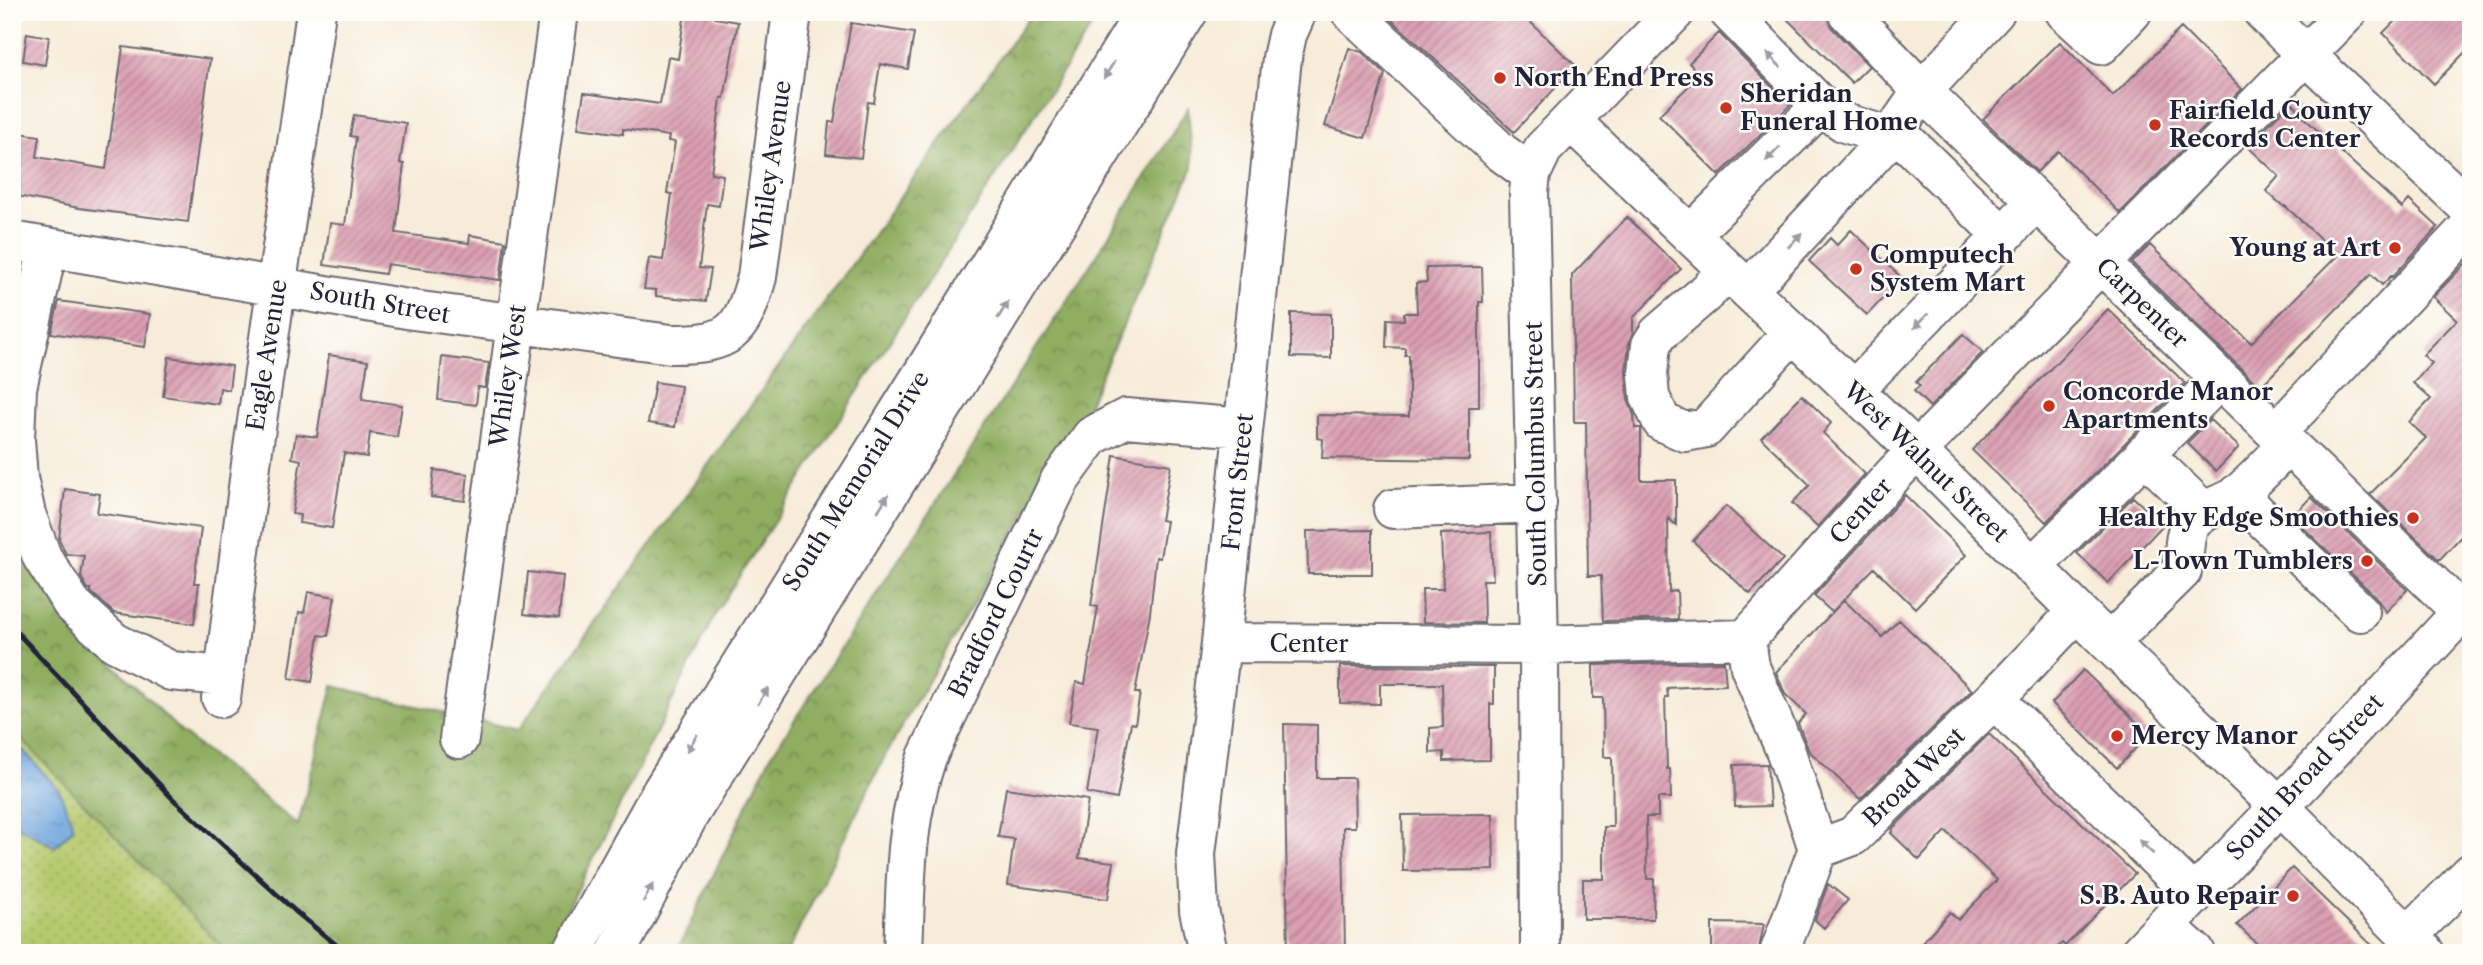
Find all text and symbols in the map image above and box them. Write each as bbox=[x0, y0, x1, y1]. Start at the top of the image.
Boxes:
one-way arrow bbox=[1767, 52, 1783, 69]
one-way arrow bbox=[1103, 61, 1115, 80]
place label: North End Press bbox=[1514, 63, 1714, 92]
marker: North End Press bbox=[1492, 70, 1508, 86]
street label: Whiley Avenue bbox=[744, 78, 797, 254]
place label: Sheridan Funeral Home bbox=[1740, 79, 1918, 136]
place label: Fairfield County Records Center bbox=[2169, 96, 2373, 153]
marker: Sheridan Funeral Home bbox=[1718, 100, 1734, 116]
marker: Fairfield County Records Center bbox=[2147, 117, 2163, 133]
one-way arrow bbox=[1765, 145, 1781, 162]
one-way arrow bbox=[1786, 232, 1802, 249]
place label: Young at Art bbox=[2229, 233, 2381, 262]
place label: Computech System Mart bbox=[1870, 240, 2025, 297]
marker: Young at Art bbox=[2387, 240, 2403, 256]
street label: Carpenter bbox=[2090, 252, 2194, 354]
marker: Computech System Mart bbox=[1848, 261, 1864, 277]
street label: South Street bbox=[308, 276, 453, 329]
street label: Eagle Avenue bbox=[240, 277, 293, 433]
one-way arrow bbox=[997, 300, 1010, 319]
street label: Whiley West bbox=[483, 302, 532, 450]
one-way arrow bbox=[1912, 312, 1929, 329]
street label: South Columbus Street bbox=[1519, 321, 1552, 587]
street label: South Memorial Drive bbox=[776, 365, 935, 596]
street label: West Walnut Street bbox=[1837, 375, 2015, 548]
place label: Concorde Manor Apartments bbox=[2062, 377, 2273, 434]
marker: Concorde Manor Apartments bbox=[2041, 398, 2057, 414]
street label: Front Street bbox=[1216, 411, 1259, 552]
street label: Center bbox=[1823, 472, 1898, 550]
one-way arrow bbox=[877, 494, 890, 513]
place label: Healthy Edge Smoothies bbox=[2098, 503, 2399, 532]
marker: Healthy Edge Smoothies bbox=[2405, 510, 2421, 526]
street label: Bradford Courtr bbox=[942, 524, 1049, 702]
place label: L-Town Tumblers bbox=[2133, 546, 2353, 575]
marker: L-Town Tumblers bbox=[2359, 553, 2375, 569]
street label: Center bbox=[1270, 629, 1349, 658]
one-way arrow bbox=[757, 687, 770, 706]
street label: South Broad Street bbox=[2220, 687, 2389, 866]
street label: Broad West bbox=[1857, 721, 1971, 832]
place label: Mercy Manor bbox=[2131, 721, 2298, 750]
marker: Mercy Manor bbox=[2109, 728, 2125, 744]
one-way arrow bbox=[686, 733, 699, 752]
one-way arrow bbox=[2138, 840, 2155, 856]
place label: S.B. Auto Repair bbox=[2079, 881, 2279, 910]
one-way arrow bbox=[642, 883, 654, 902]
marker: S.B. Auto Repair bbox=[2285, 888, 2301, 904]

